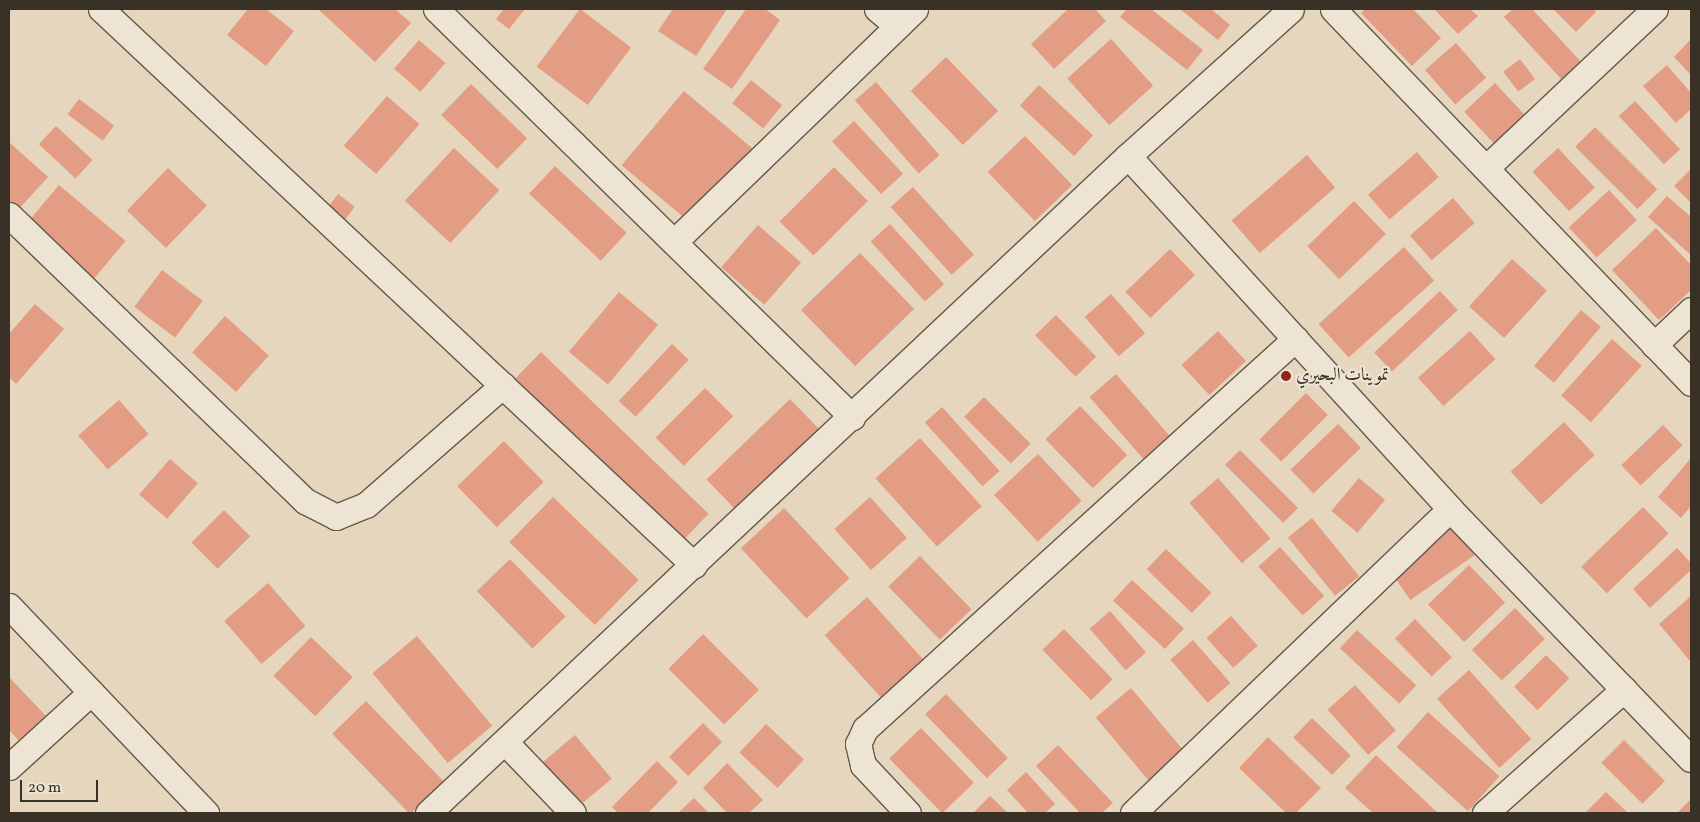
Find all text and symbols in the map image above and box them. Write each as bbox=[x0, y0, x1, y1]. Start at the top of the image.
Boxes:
place label: تموينات البحيري bbox=[1296, 365, 1389, 387]
marker: تموينات البحيري bbox=[1280, 370, 1292, 382]
scale bar bbox=[22, 770, 100, 802]
text: 20 m bbox=[28, 778, 61, 799]

